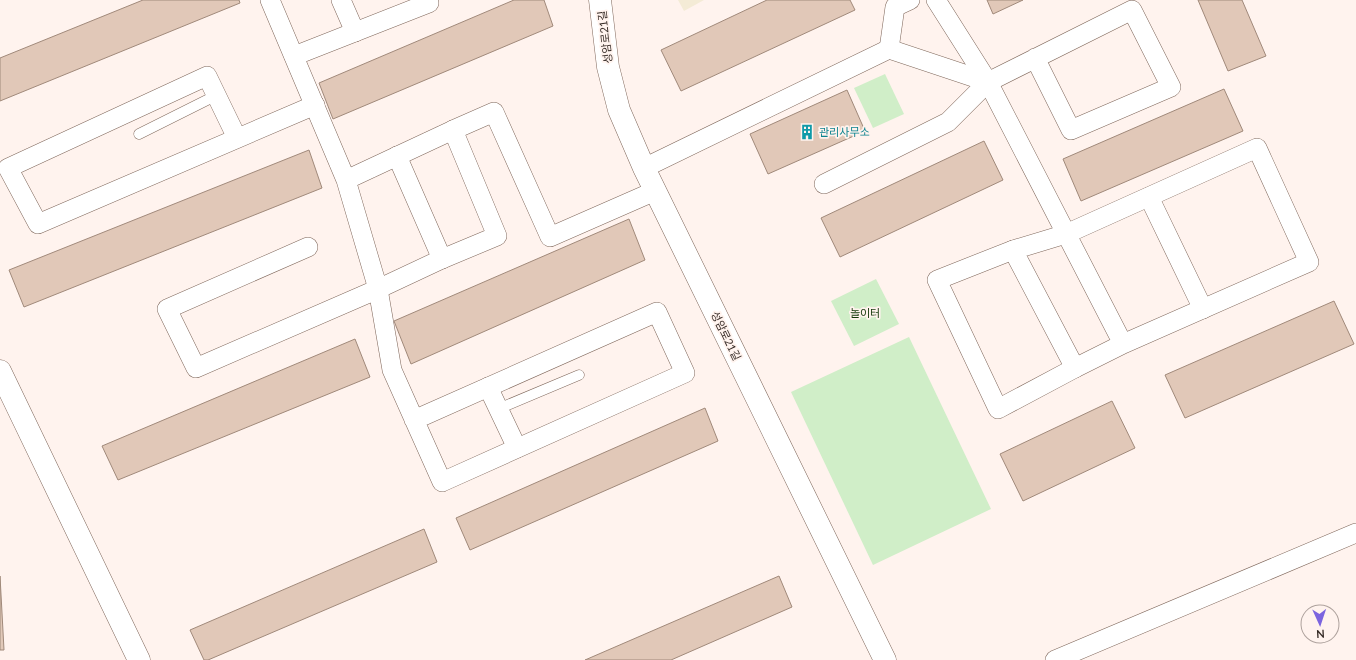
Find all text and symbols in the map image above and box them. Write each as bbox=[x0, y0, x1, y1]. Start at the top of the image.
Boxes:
street label: 성암로21길 bbox=[595, 10, 614, 64]
building icon: 관리사무소 bbox=[798, 123, 816, 141]
place label: 관리사무소 bbox=[819, 125, 870, 138]
park label: 놀이터 bbox=[850, 306, 880, 319]
street label: 성암로21길 bbox=[709, 309, 744, 363]
north arrow bbox=[1300, 604, 1340, 644]
text: N bbox=[1316, 628, 1325, 641]

